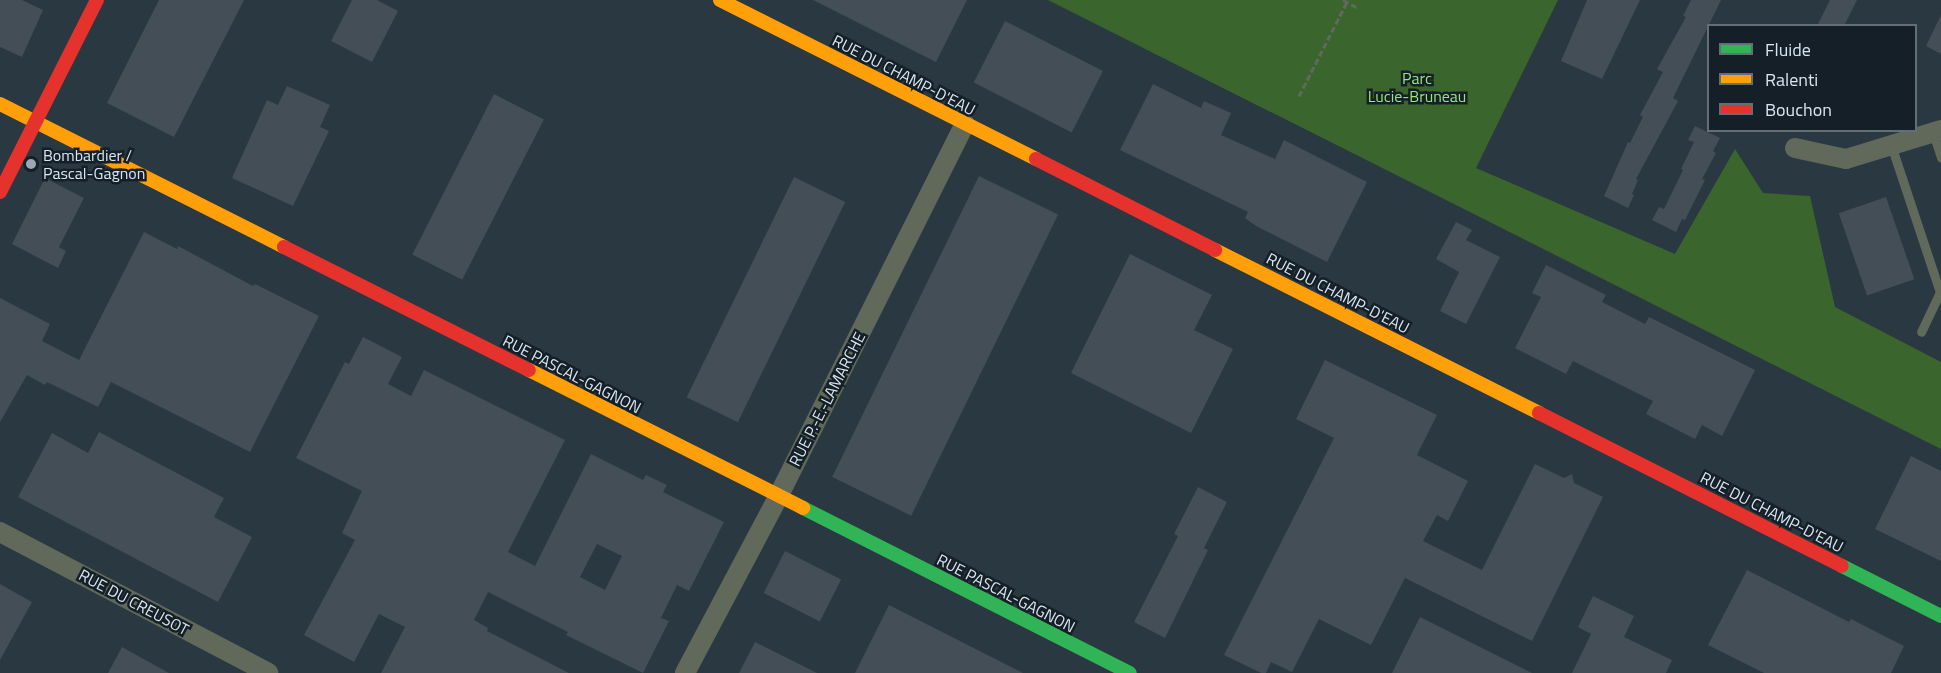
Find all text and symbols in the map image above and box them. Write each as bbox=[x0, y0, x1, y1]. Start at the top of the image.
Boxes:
legend bbox=[1707, 24, 1917, 132]
street label: RUE DU CHAMP-D'EAU bbox=[829, 31, 979, 119]
text: Fluide bbox=[1765, 36, 1811, 63]
text: Ralenti bbox=[1765, 66, 1818, 93]
park label: Parc Lucie-Bruneau bbox=[1368, 68, 1466, 106]
text: Bouchon bbox=[1765, 96, 1832, 123]
place label: Bombardier / Pascal-Gagnon bbox=[43, 145, 145, 183]
marker: Bombardier / Pascal-Gagnon bbox=[24, 157, 38, 171]
street label: RUE DU CHAMP-D'EAU bbox=[1263, 249, 1413, 337]
street label: RUE P.-E.-LAMARCHE bbox=[785, 329, 869, 469]
street label: RUE PASCAL-GAGNON bbox=[500, 331, 644, 417]
street label: RUE DU CHAMP-D'EAU bbox=[1697, 468, 1847, 556]
street label: RUE PASCAL-GAGNON bbox=[934, 550, 1078, 636]
street label: RUE DU CREUSOT bbox=[76, 565, 192, 639]

